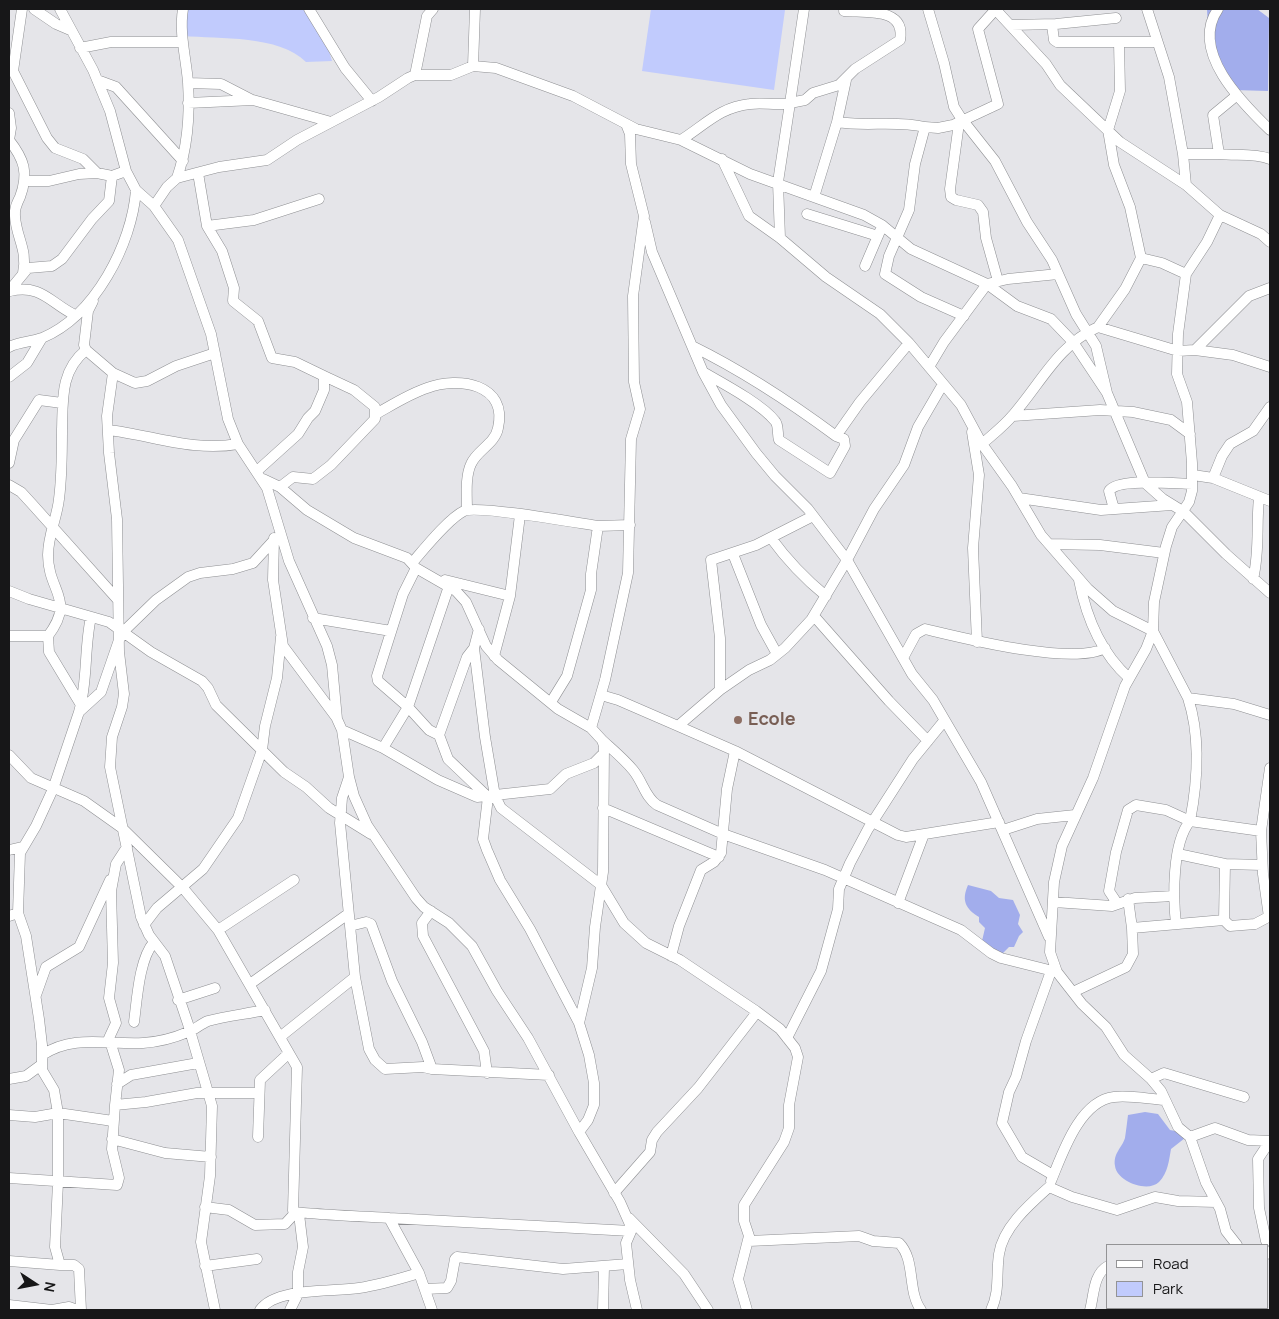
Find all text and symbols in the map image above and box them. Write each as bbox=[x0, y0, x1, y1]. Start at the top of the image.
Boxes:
place label: Ecole bbox=[748, 709, 796, 731]
marker: Ecole bbox=[732, 714, 744, 726]
legend bbox=[1106, 1244, 1269, 1309]
text: Road bbox=[1153, 1253, 1189, 1274]
north arrow bbox=[10, 1259, 60, 1309]
text: Park bbox=[1153, 1278, 1183, 1299]
text: N bbox=[40, 1280, 61, 1294]

